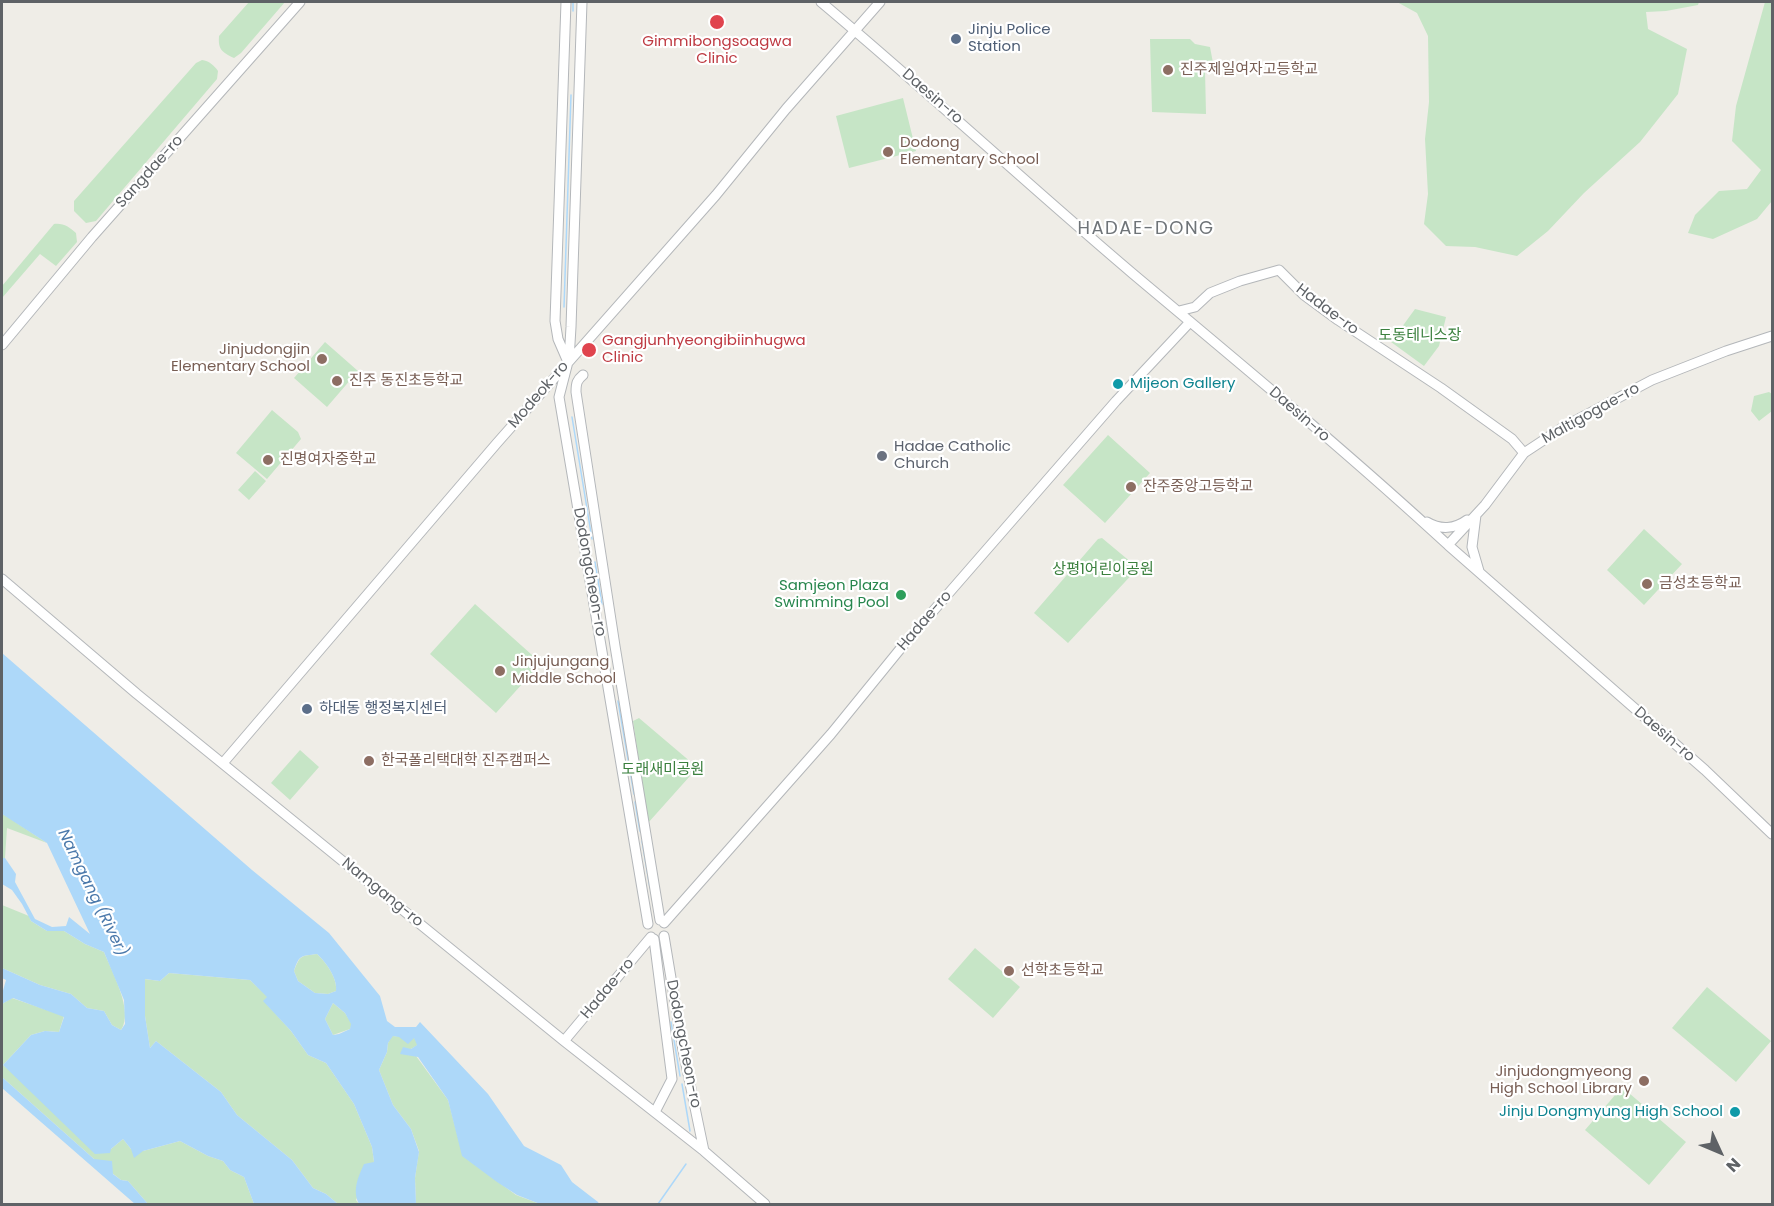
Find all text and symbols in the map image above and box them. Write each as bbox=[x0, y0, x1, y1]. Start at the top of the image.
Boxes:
marker: Gimmibongsoagwa Clinic bbox=[708, 13, 726, 31]
place label: Jinju Police Station bbox=[968, 21, 1051, 56]
marker: Jinju Police Station bbox=[949, 32, 963, 46]
place label: Gimmibongsoagwa Clinic bbox=[642, 33, 792, 68]
place label: 진주제일여자고등학교 bbox=[1180, 61, 1318, 79]
marker: 진주제일여자고등학교 bbox=[1161, 63, 1175, 77]
street label: Daesin-ro bbox=[898, 66, 966, 128]
street label: Sangdae-ro bbox=[113, 132, 187, 212]
place label: Dodong Elementary School bbox=[900, 134, 1039, 169]
marker: Dodong Elementary School bbox=[881, 145, 895, 159]
district label: HADAE-DONG bbox=[1077, 218, 1215, 240]
street label: Hadae-ro bbox=[1292, 281, 1362, 339]
park label: 도동테니스장 bbox=[1379, 327, 1461, 345]
place label: Gangjunhyeongibiinhugwa Clinic bbox=[602, 332, 806, 367]
place label: Jinjudongjin Elementary School bbox=[171, 341, 310, 376]
marker: Gangjunhyeongibiinhugwa Clinic bbox=[580, 341, 598, 359]
marker: Jinjudongjin Elementary School bbox=[315, 352, 329, 366]
street label: Modeok-ro bbox=[505, 358, 573, 432]
place label: 진주 동진초등학교 bbox=[349, 372, 463, 390]
marker: 진주 동진초등학교 bbox=[330, 374, 344, 388]
place label: Mijeon Gallery bbox=[1130, 375, 1235, 393]
marker: Mijeon Gallery bbox=[1111, 377, 1125, 391]
street label: Maltigogae-ro bbox=[1539, 380, 1643, 448]
street label: Daesin-ro bbox=[1265, 384, 1333, 446]
place label: Hadae Catholic Church bbox=[894, 438, 1011, 473]
marker: Hadae Catholic Church bbox=[875, 449, 889, 463]
place label: 진명여자중학교 bbox=[280, 451, 377, 469]
marker: 진명여자중학교 bbox=[261, 453, 275, 467]
place label: 잔주중앙고등학교 bbox=[1143, 478, 1253, 496]
marker: 잔주중앙고등학교 bbox=[1124, 480, 1138, 494]
street label: Dodongcheon-ro bbox=[569, 506, 609, 638]
park label: 상평1어린이공원 bbox=[1052, 561, 1154, 579]
place label: 금성초등학교 bbox=[1659, 575, 1742, 593]
place label: Samjeon Plaza Swimming Pool bbox=[774, 577, 889, 612]
marker: 금성초등학교 bbox=[1640, 577, 1654, 591]
street label: Hadae-ro bbox=[894, 587, 956, 655]
marker: Samjeon Plaza Swimming Pool bbox=[894, 588, 908, 602]
place label: Jinjujungang Middle School bbox=[512, 653, 616, 688]
marker: Jinjujungang Middle School bbox=[493, 664, 507, 678]
place label: 하대동 행정복지센터 bbox=[319, 700, 447, 718]
marker: 하대동 행정복지센터 bbox=[300, 702, 314, 716]
street label: Daesin-ro bbox=[1630, 704, 1698, 766]
place label: 한국폴리택대학 진주캠퍼스 bbox=[381, 752, 551, 770]
marker: 한국폴리택대학 진주캠퍼스 bbox=[362, 754, 376, 768]
park label: 도래새미공원 bbox=[622, 761, 704, 779]
water label: Namgang (River) bbox=[53, 826, 131, 960]
street label: Namgang-ro bbox=[338, 855, 426, 931]
street label: Hadae-ro bbox=[577, 955, 639, 1023]
place label: 선학초등학교 bbox=[1021, 962, 1104, 980]
marker: 선학초등학교 bbox=[1002, 964, 1016, 978]
street label: Dodongcheon-ro bbox=[662, 978, 704, 1110]
place label: Jinjudongmyeong High School Library bbox=[1490, 1063, 1632, 1098]
marker: Jinjudongmyeong High School Library bbox=[1637, 1074, 1651, 1088]
place label: Jinju Dongmyung High School bbox=[1499, 1103, 1723, 1121]
marker: Jinju Dongmyung High School bbox=[1728, 1105, 1742, 1119]
north arrow bbox=[1690, 1122, 1750, 1182]
text: N bbox=[1721, 1153, 1746, 1177]

